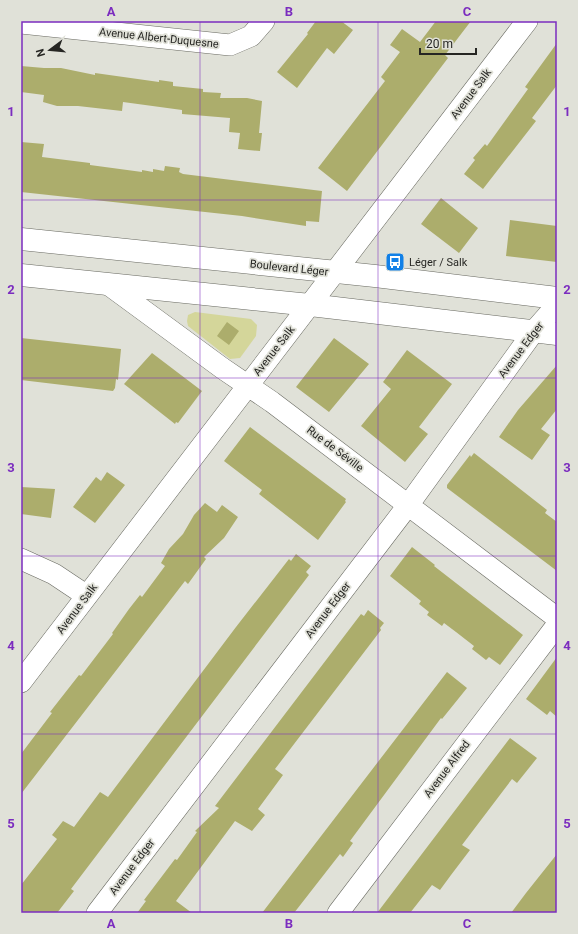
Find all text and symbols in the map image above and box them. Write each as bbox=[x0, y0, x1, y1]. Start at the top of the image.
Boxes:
text: A bbox=[107, 4, 116, 19]
text: B bbox=[285, 4, 293, 19]
text: C bbox=[463, 4, 472, 19]
street label: Avenue Albert-Duquesne bbox=[99, 25, 220, 51]
north arrow bbox=[30, 30, 70, 70]
scale bar bbox=[420, 30, 476, 56]
text: 20 m bbox=[426, 37, 453, 51]
text: N bbox=[33, 47, 48, 58]
street label: Avenue Salk bbox=[448, 66, 494, 122]
text: 1 bbox=[7, 104, 15, 119]
text: 1 bbox=[563, 104, 571, 119]
bus stop icon: Léger / Salk bbox=[384, 251, 406, 273]
place label: Léger / Salk bbox=[409, 256, 468, 269]
street label: Boulevard Léger bbox=[249, 257, 329, 279]
text: 2 bbox=[7, 282, 15, 297]
text: 2 bbox=[563, 282, 571, 297]
street label: Avenue Edger bbox=[496, 319, 546, 381]
street label: Avenue Salk bbox=[251, 323, 298, 378]
street label: Rue de Séville bbox=[304, 423, 366, 475]
text: 3 bbox=[7, 460, 15, 475]
text: 3 bbox=[563, 460, 571, 475]
street label: Avenue Edger bbox=[303, 579, 353, 641]
street label: Avenue Salk bbox=[54, 581, 100, 637]
text: 4 bbox=[7, 638, 15, 653]
text: 4 bbox=[563, 638, 571, 653]
street label: Avenue Alfred bbox=[421, 738, 473, 800]
text: 5 bbox=[7, 816, 15, 831]
text: 5 bbox=[563, 816, 571, 831]
street label: Avenue Edger bbox=[107, 836, 157, 898]
text: A bbox=[107, 916, 116, 931]
text: B bbox=[285, 916, 293, 931]
text: C bbox=[463, 916, 472, 931]

